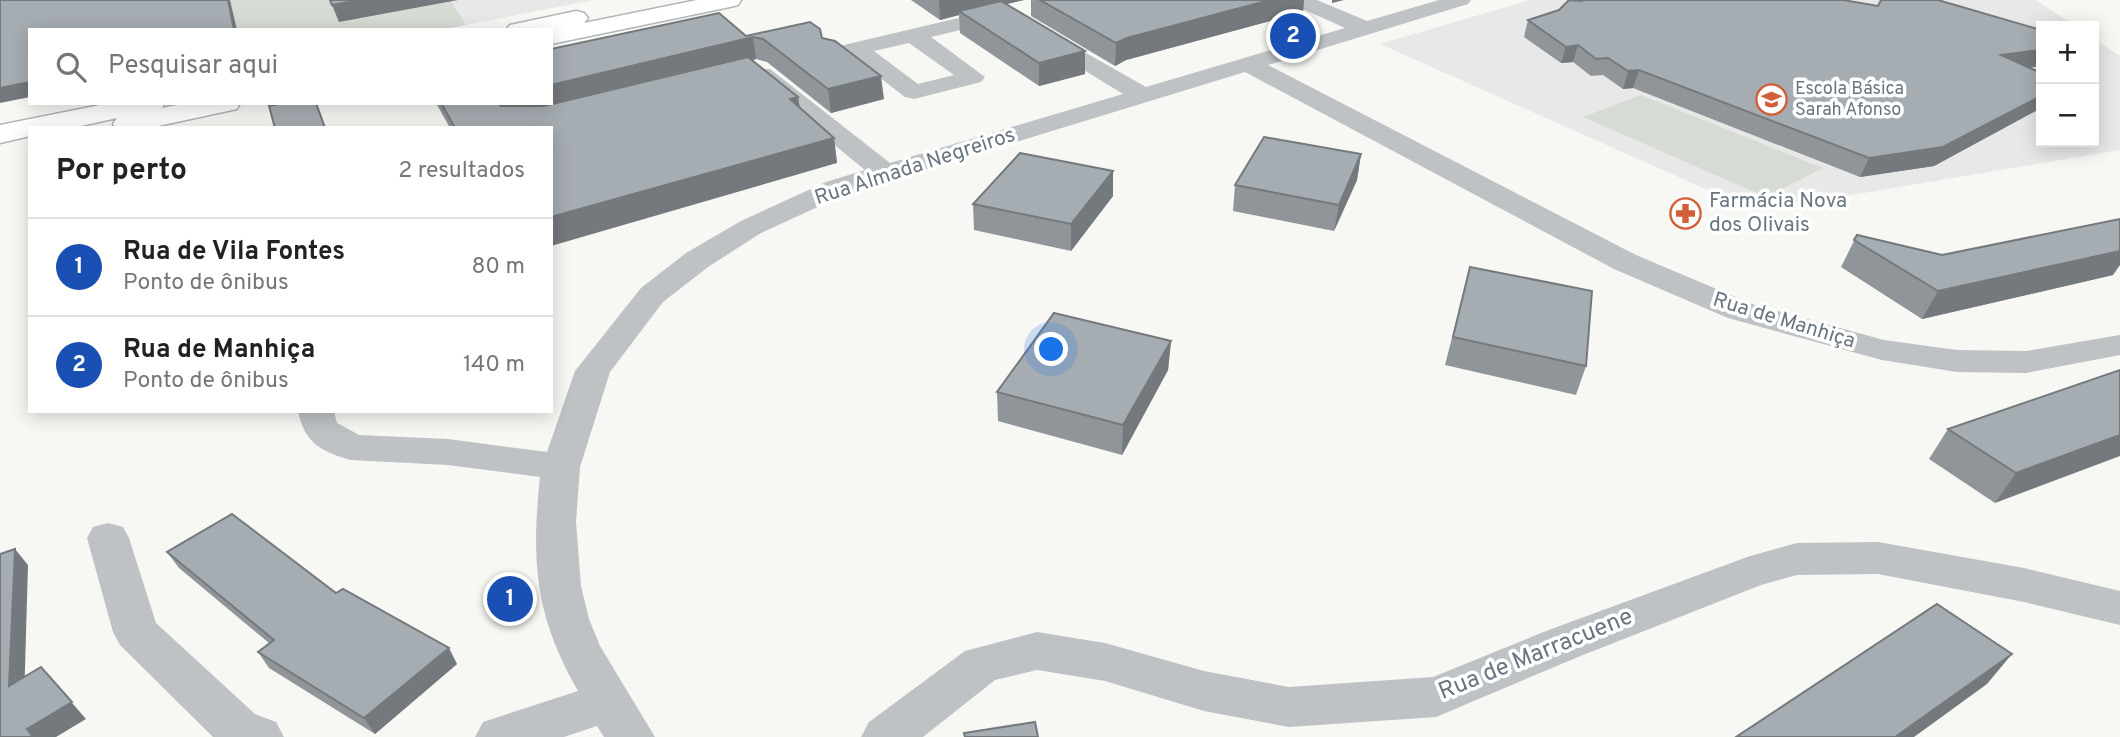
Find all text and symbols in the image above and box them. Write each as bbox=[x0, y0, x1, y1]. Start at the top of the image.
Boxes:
pin: 2 bbox=[1270, 10, 1316, 62]
map controls bbox=[2036, 21, 2099, 147]
button: + bbox=[2036, 21, 2099, 84]
search box bbox=[28, 28, 553, 105]
icon: search bbox=[52, 48, 90, 86]
text: Pesquisar aqui bbox=[108, 50, 278, 83]
place label: Escola Básica Sarah Afonso bbox=[1795, 78, 1904, 122]
school or university icon: Escola Básica Sarah Afonso bbox=[1755, 82, 1789, 116]
button: − bbox=[2036, 84, 2099, 147]
street label: Rua Almada Negreiros bbox=[811, 122, 1019, 212]
text: Por perto bbox=[56, 153, 187, 190]
text: 2 resultados bbox=[398, 157, 525, 186]
place label: Farmácia Nova dos Olivais bbox=[1709, 188, 1847, 239]
pharmacy icon: Farmácia Nova dos Olivais bbox=[1669, 196, 1703, 230]
text: Rua de Vila Fontes bbox=[123, 236, 345, 269]
text: 1 bbox=[74, 253, 84, 282]
text: 80 m bbox=[472, 253, 525, 282]
text: Ponto de ônibus bbox=[123, 269, 289, 298]
street label: Rua de Manhiça bbox=[1710, 287, 1858, 355]
your location bbox=[1034, 332, 1068, 366]
text: Rua de Manhiça bbox=[123, 334, 315, 367]
text: 2 bbox=[72, 351, 86, 380]
text: 140 m bbox=[463, 351, 525, 380]
text: Ponto de ônibus bbox=[123, 367, 289, 396]
pin: 1 bbox=[487, 573, 533, 625]
street label: Rua de Marracuene bbox=[1434, 602, 1638, 708]

